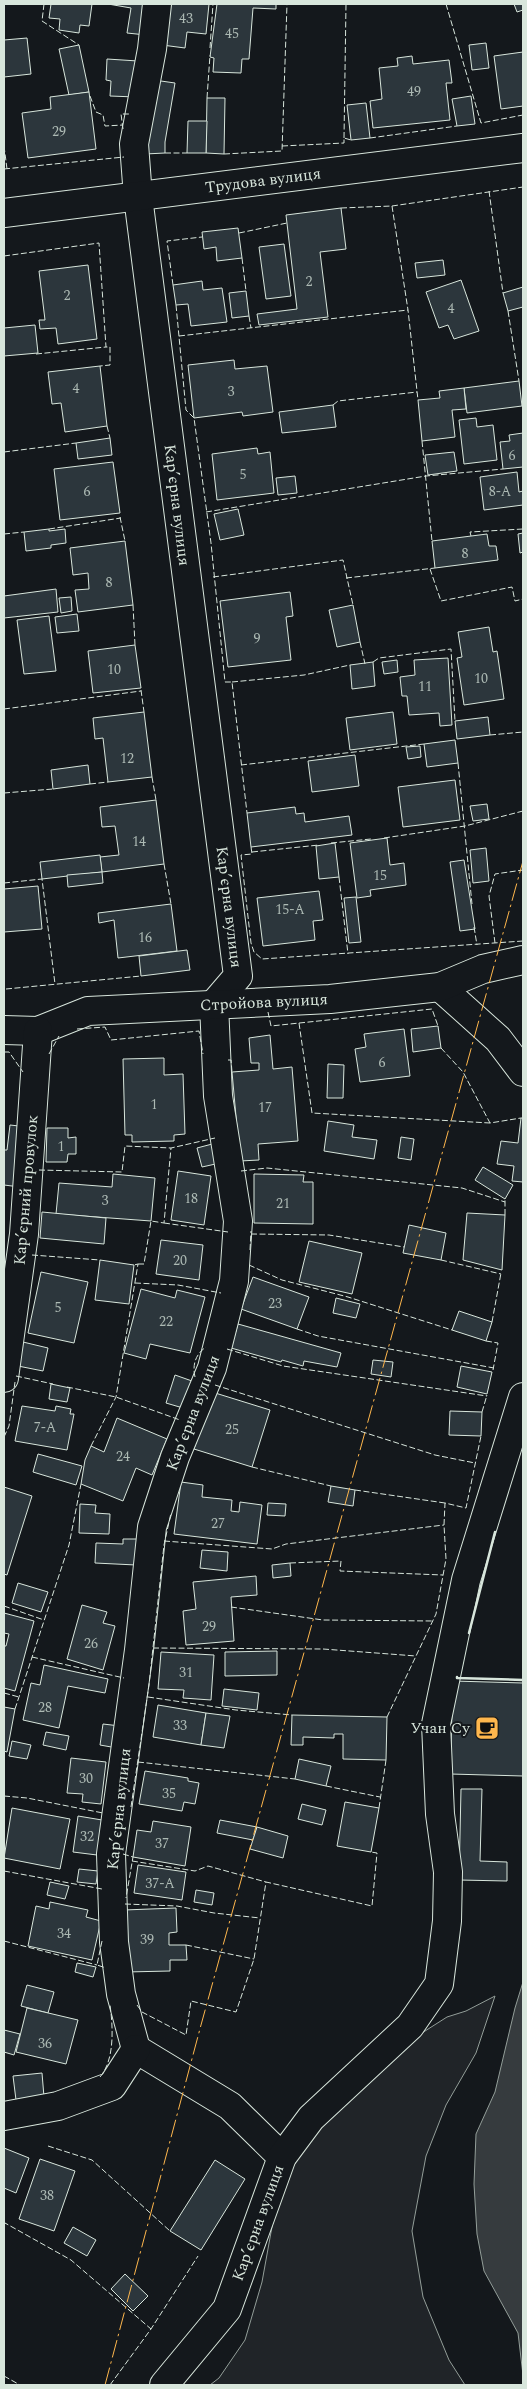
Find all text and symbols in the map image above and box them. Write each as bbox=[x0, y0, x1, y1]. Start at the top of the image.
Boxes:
house number: 43 bbox=[179, 8, 193, 29]
house number: 45 bbox=[225, 23, 239, 44]
house number: 49 bbox=[407, 81, 421, 102]
house number: 29 bbox=[52, 121, 66, 142]
street label: Трудова вулиця bbox=[204, 161, 322, 200]
house number: 2 bbox=[306, 271, 313, 292]
house number: 2 bbox=[64, 285, 71, 306]
house number: 4 bbox=[448, 298, 455, 319]
house number: 4 bbox=[73, 378, 80, 399]
house number: 3 bbox=[228, 381, 235, 402]
street label: Карʼєрна вулиця bbox=[158, 443, 196, 567]
house number: 6 bbox=[509, 445, 516, 466]
house number: 5 bbox=[240, 464, 247, 485]
house number: 6 bbox=[84, 481, 91, 502]
house number: 8-А bbox=[489, 481, 512, 502]
house number: 8 bbox=[462, 543, 469, 564]
house number: 8 bbox=[106, 572, 113, 593]
house number: 9 bbox=[254, 628, 261, 649]
house number: 10 bbox=[107, 659, 121, 680]
house number: 10 bbox=[474, 668, 488, 689]
house number: 11 bbox=[418, 676, 432, 697]
house number: 12 bbox=[120, 748, 134, 769]
house number: 14 bbox=[132, 831, 146, 852]
street label: Карʼєрна вулиця bbox=[210, 845, 248, 969]
house number: 15 bbox=[373, 865, 387, 886]
house number: 15-А bbox=[275, 899, 305, 920]
house number: 16 bbox=[138, 927, 152, 948]
street label: Стройова вулиця bbox=[199, 987, 328, 1017]
house number: 6 bbox=[379, 1052, 386, 1073]
house number: 1 bbox=[151, 1094, 158, 1115]
house number: 17 bbox=[258, 1097, 272, 1118]
street label: Карʼєрний провулок bbox=[7, 1114, 45, 1266]
house number: 1 bbox=[58, 1136, 65, 1157]
house number: 18 bbox=[184, 1188, 198, 1209]
house number: 3 bbox=[102, 1190, 109, 1211]
house number: 21 bbox=[276, 1193, 290, 1214]
house number: 20 bbox=[173, 1250, 187, 1271]
house number: 23 bbox=[268, 1293, 282, 1314]
house number: 5 bbox=[55, 1297, 62, 1318]
house number: 22 bbox=[159, 1311, 173, 1332]
street label: Карʼєрна вулиця bbox=[160, 1352, 226, 1474]
house number: 7-А bbox=[34, 1417, 57, 1438]
house number: 25 bbox=[225, 1419, 239, 1440]
house number: 24 bbox=[116, 1446, 130, 1467]
house number: 27 bbox=[211, 1513, 225, 1534]
house number: 29 bbox=[202, 1616, 216, 1637]
house number: 26 bbox=[84, 1633, 98, 1654]
house number: 31 bbox=[179, 1662, 193, 1683]
house number: 28 bbox=[38, 1697, 52, 1718]
house number: 33 bbox=[173, 1715, 187, 1736]
cafe icon: Учан Су bbox=[474, 1715, 500, 1741]
place label: Учан Су bbox=[410, 1716, 471, 1740]
street label: Карʼєрна вулиця bbox=[101, 1747, 137, 1871]
house number: 30 bbox=[79, 1768, 93, 1789]
house number: 35 bbox=[162, 1783, 176, 1804]
house number: 32 bbox=[80, 1826, 94, 1847]
house number: 37 bbox=[155, 1833, 169, 1854]
house number: 37-А bbox=[145, 1873, 175, 1894]
house number: 34 bbox=[57, 1923, 71, 1944]
house number: 39 bbox=[140, 1929, 154, 1950]
house number: 36 bbox=[38, 2033, 52, 2054]
street label: Карʼєрна вулиця bbox=[226, 2162, 290, 2284]
house number: 38 bbox=[40, 2185, 54, 2206]

